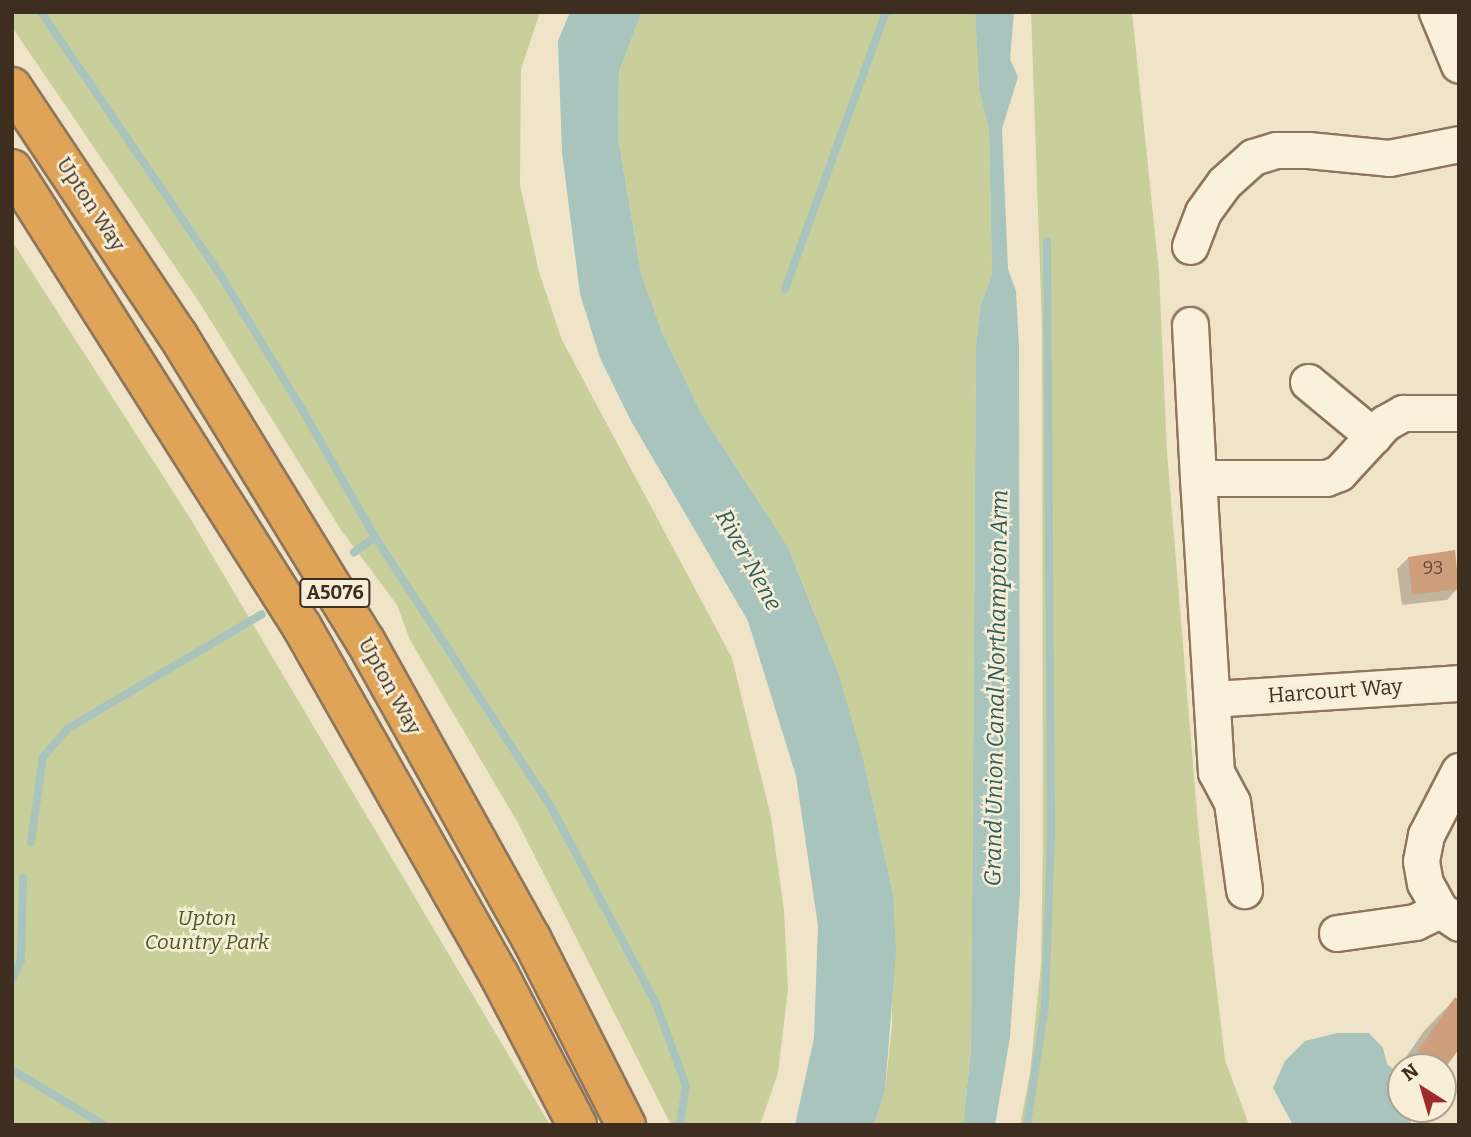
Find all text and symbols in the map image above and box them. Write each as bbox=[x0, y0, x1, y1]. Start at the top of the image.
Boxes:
street label: Upton Way bbox=[51, 152, 131, 256]
water label: Grand Union Canal Northampton Arm bbox=[979, 489, 1013, 887]
water label: River Nene bbox=[710, 505, 788, 615]
house number: 93 bbox=[1423, 557, 1443, 579]
road number: A5076 bbox=[298, 578, 372, 608]
street label: Upton Way bbox=[353, 633, 427, 739]
street label: Harcourt Way bbox=[1267, 674, 1403, 708]
park label: Upton Country Park bbox=[145, 905, 269, 955]
north arrow bbox=[1387, 1053, 1457, 1123]
text: N bbox=[1397, 1059, 1423, 1086]

